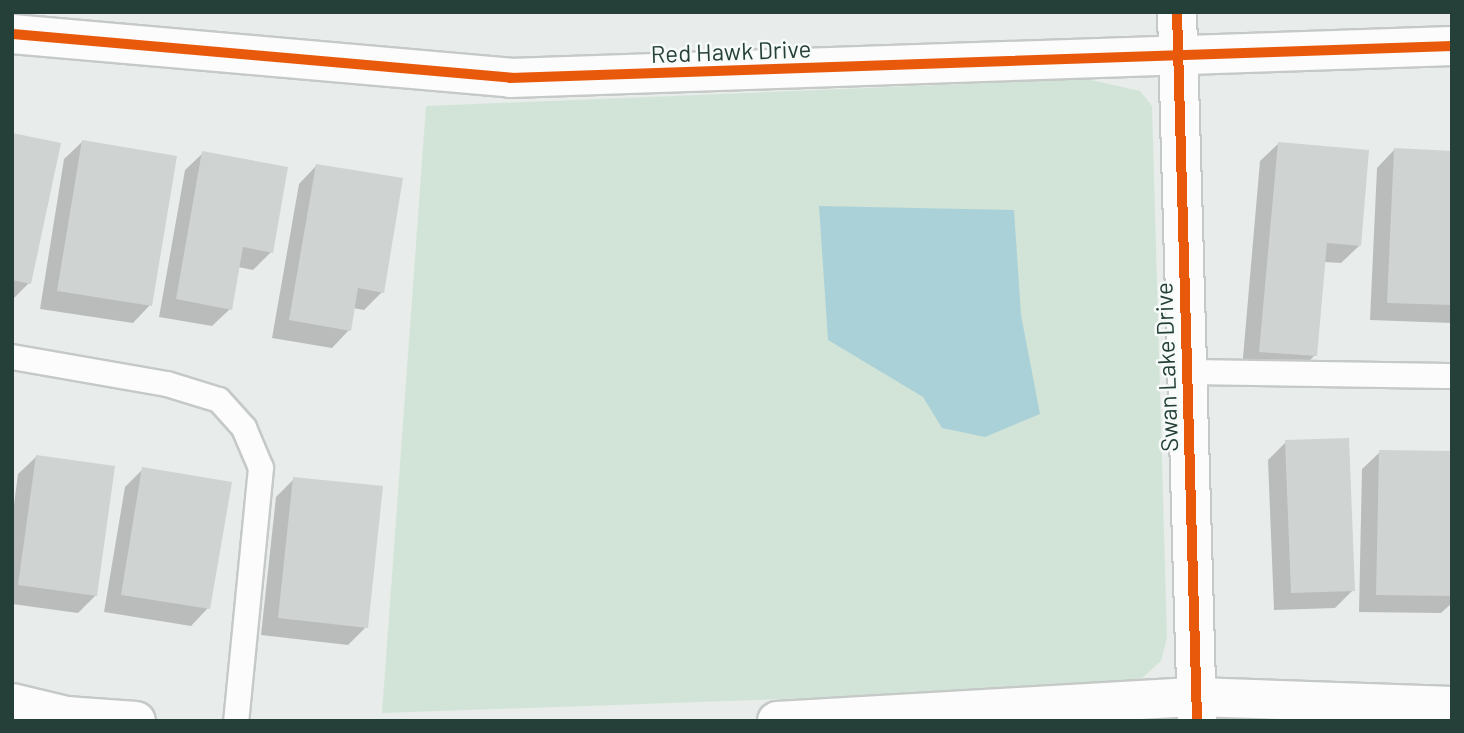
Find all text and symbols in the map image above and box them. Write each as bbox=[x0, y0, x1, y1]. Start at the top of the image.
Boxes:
street label: Red Hawk Drive bbox=[650, 34, 812, 68]
street label: Swan Lake Drive bbox=[1149, 282, 1183, 452]

